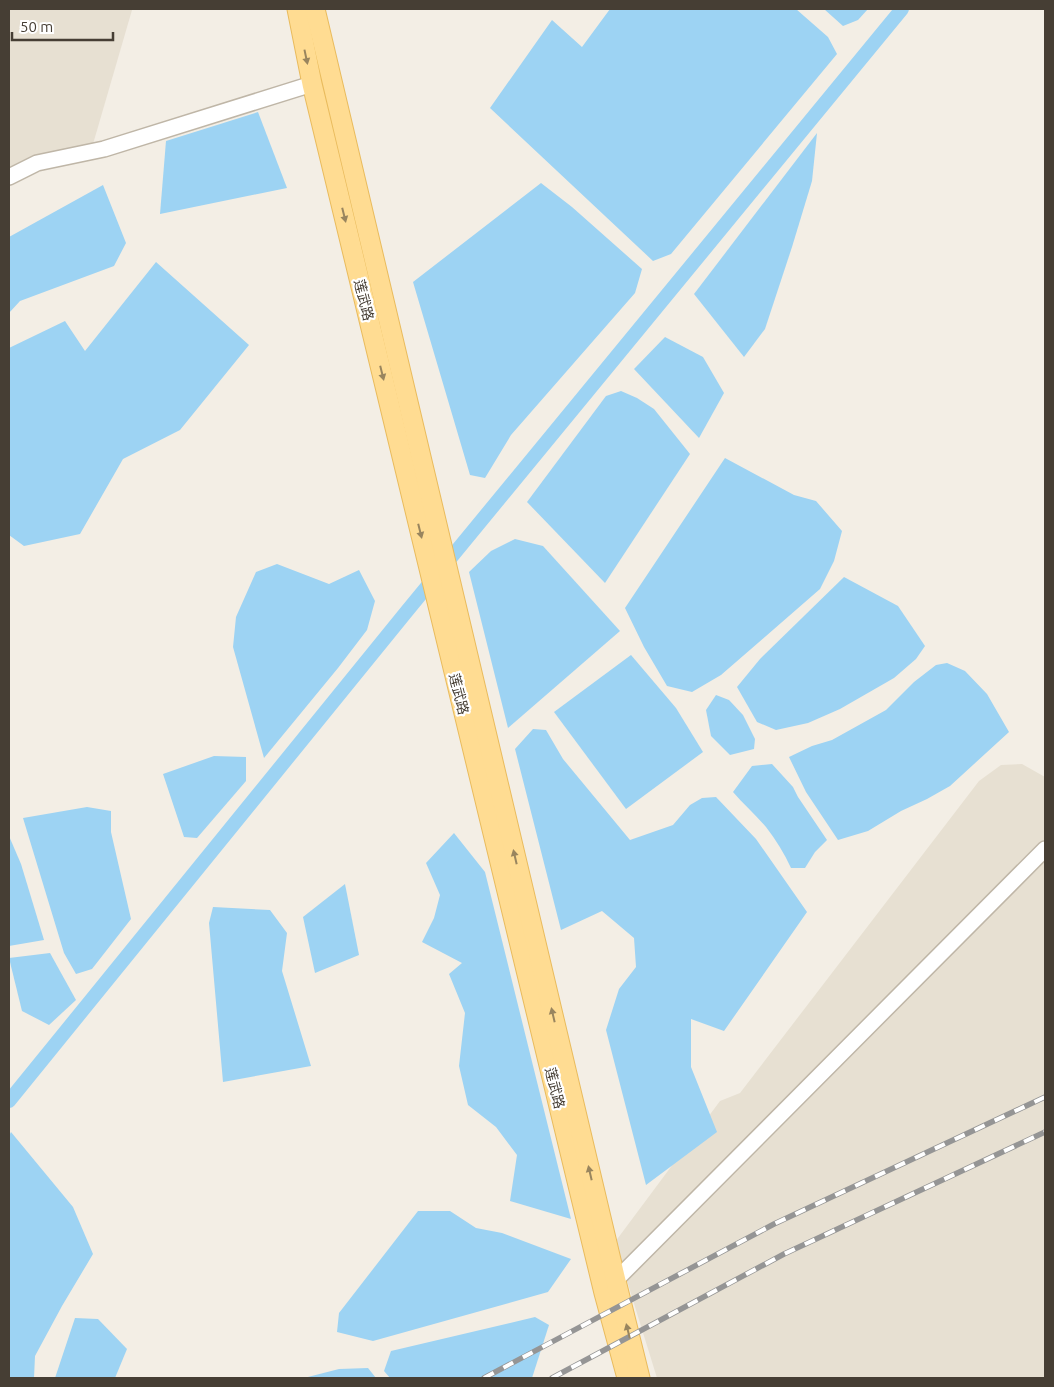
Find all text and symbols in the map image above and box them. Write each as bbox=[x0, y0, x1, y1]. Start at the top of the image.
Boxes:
scale bar bbox=[12, 10, 114, 42]
text: 50 m bbox=[20, 18, 53, 35]
one-way arrow bbox=[303, 49, 311, 65]
one-way arrow bbox=[340, 207, 348, 222]
street label: 莲武路 bbox=[351, 278, 377, 322]
one-way arrow bbox=[378, 365, 386, 380]
one-way arrow bbox=[416, 523, 424, 538]
street label: 莲武路 bbox=[446, 672, 472, 716]
one-way arrow bbox=[511, 849, 519, 864]
one-way arrow bbox=[549, 1007, 557, 1022]
street label: 莲武路 bbox=[542, 1066, 568, 1110]
one-way arrow bbox=[586, 1166, 594, 1181]
one-way arrow bbox=[624, 1324, 632, 1339]

